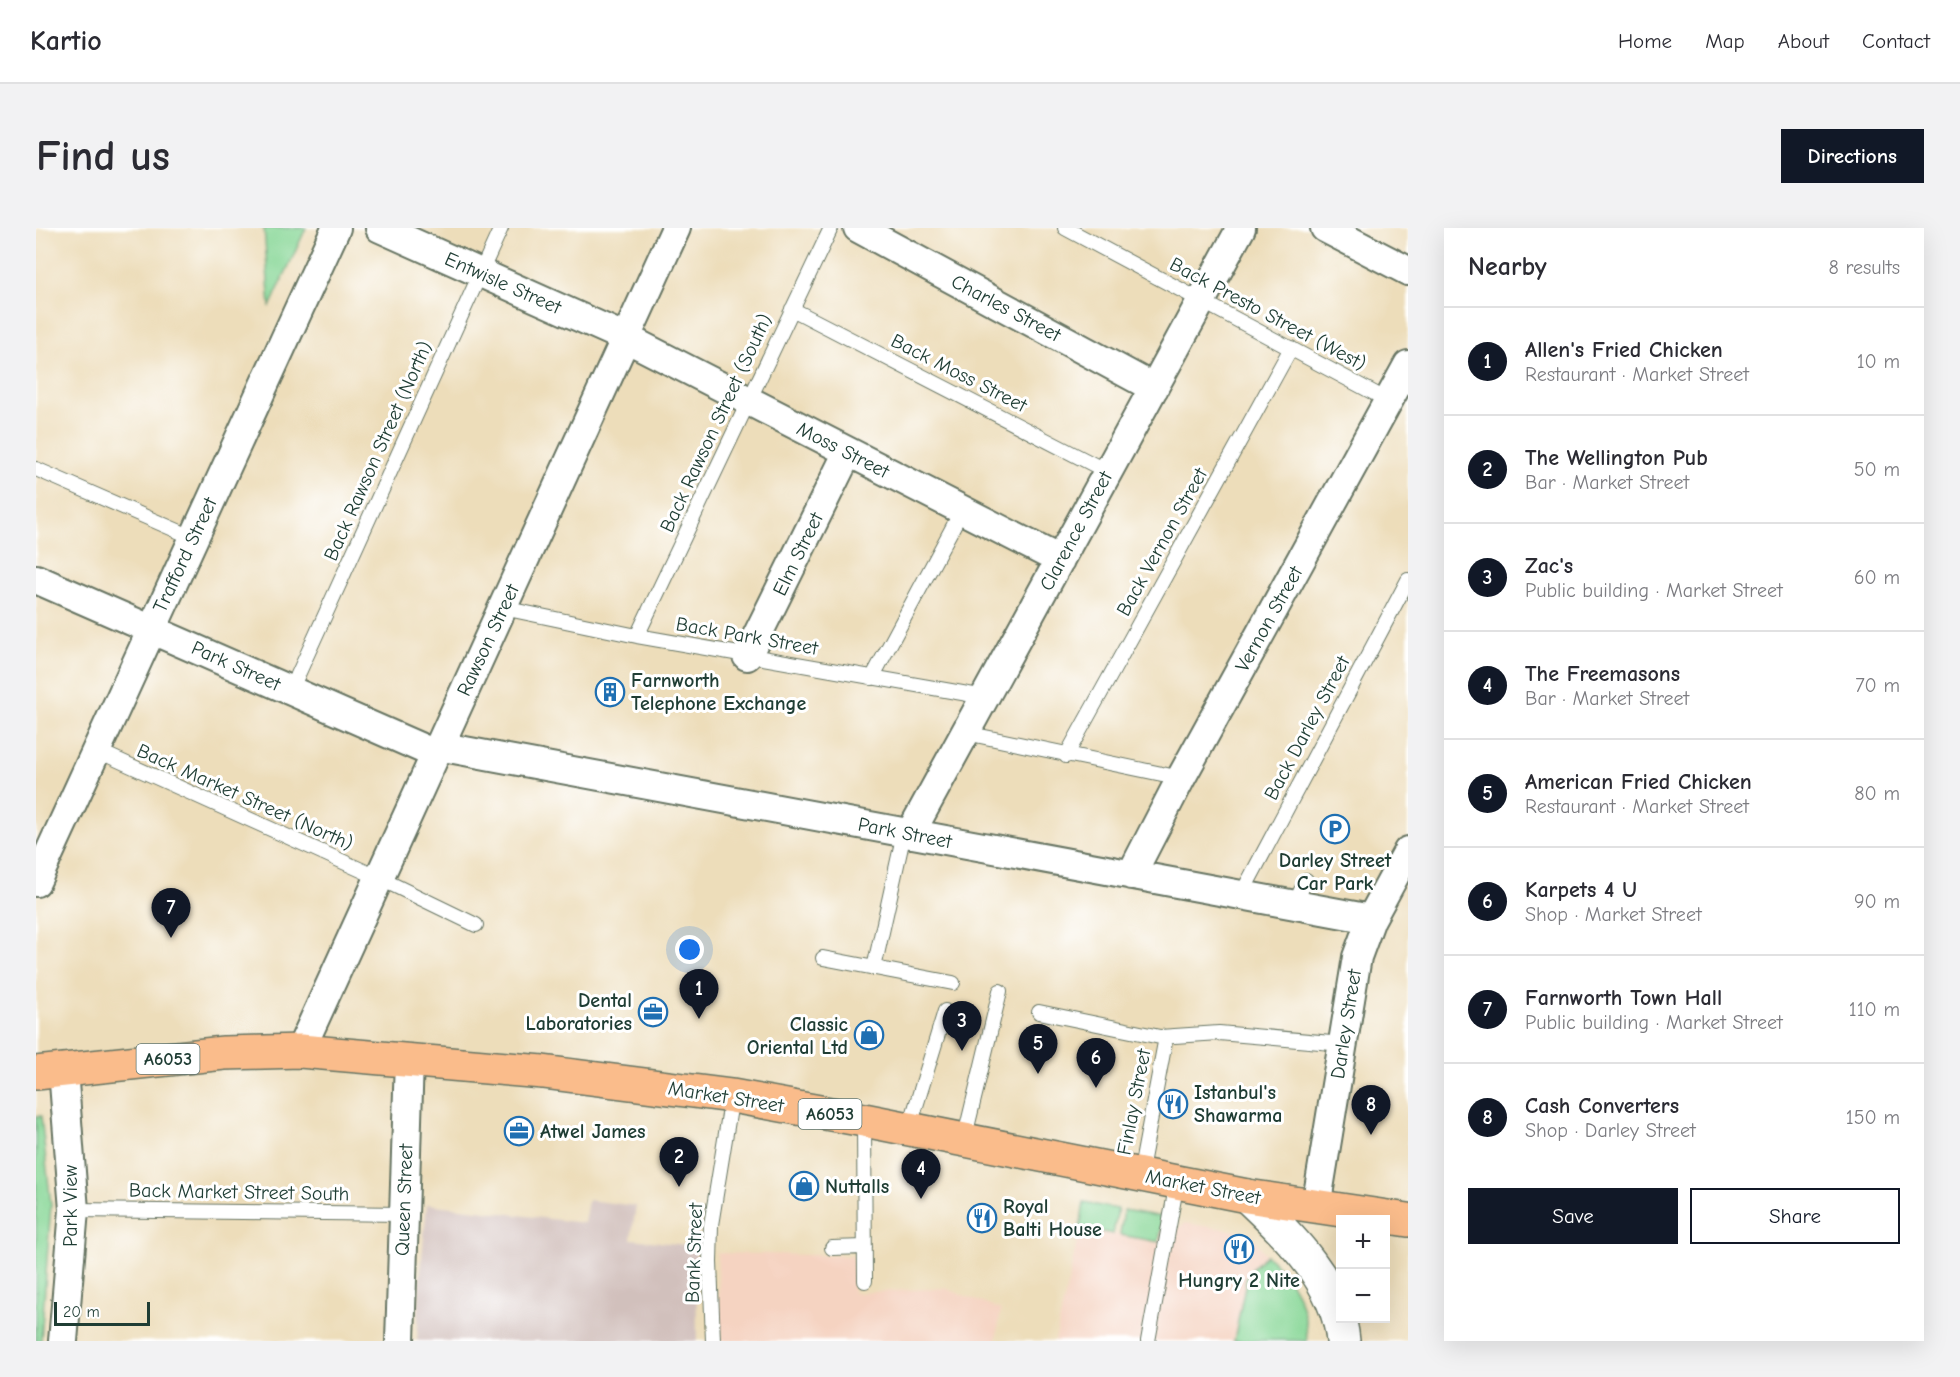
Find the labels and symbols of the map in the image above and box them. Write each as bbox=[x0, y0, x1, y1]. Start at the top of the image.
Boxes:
street label: Entwisle Street bbox=[441, 247, 566, 319]
street label: Back Presto Street (West) bbox=[1166, 252, 1370, 376]
street label: Charles Street bbox=[947, 270, 1066, 347]
street label: Back Rawson Street (South) bbox=[655, 310, 777, 536]
street label: Back Moss Street bbox=[887, 329, 1032, 418]
street label: Back Rawson Street (North) bbox=[319, 338, 437, 564]
street label: Moss Street bbox=[793, 417, 894, 484]
street label: Back Vernon Street bbox=[1112, 463, 1213, 620]
street label: Clarence Street bbox=[1035, 466, 1118, 595]
street label: Trafford Street bbox=[148, 493, 222, 616]
street label: Elm Street bbox=[768, 507, 829, 599]
street label: Vernon Street bbox=[1231, 561, 1308, 676]
street label: Rawson Street bbox=[452, 579, 524, 700]
street label: Back Park Street bbox=[674, 612, 821, 660]
street label: Park Street bbox=[188, 636, 285, 696]
street label: Back Darley Street bbox=[1259, 651, 1355, 804]
place label: Farnworth Telephone Exchange bbox=[631, 669, 807, 715]
building icon: Farnworth Telephone Exchange bbox=[594, 676, 626, 708]
street label: Back Market Street (North) bbox=[133, 739, 357, 855]
street label: Park Street bbox=[856, 813, 955, 854]
parking icon: Darley Street Car Park bbox=[1319, 813, 1351, 845]
place label: Darley Street Car Park bbox=[1279, 849, 1392, 895]
pin: 7 bbox=[152, 888, 190, 938]
your location bbox=[675, 935, 704, 964]
street label: Darley Street bbox=[1326, 966, 1366, 1081]
pin: 1 bbox=[680, 970, 718, 1019]
place label: Dental Laboratories bbox=[525, 989, 632, 1035]
office icon: Dental Laboratories bbox=[637, 996, 669, 1028]
pin: 3 bbox=[942, 1002, 982, 1051]
place label: Classic Oriental Ltd bbox=[747, 1013, 849, 1059]
shop icon: Classic Oriental Ltd bbox=[853, 1019, 885, 1051]
pin: 5 bbox=[1018, 1024, 1058, 1074]
pin: 6 bbox=[1076, 1038, 1116, 1088]
road number: A6053 bbox=[136, 1044, 200, 1074]
street label: Finlay Street bbox=[1112, 1046, 1156, 1157]
street label: Market Street bbox=[667, 1077, 787, 1118]
place label: Istanbul's Shawarma bbox=[1194, 1081, 1282, 1127]
pin: 8 bbox=[1352, 1086, 1390, 1135]
restaurant icon: Istanbul's Shawarma bbox=[1157, 1088, 1189, 1120]
road number: A6053 bbox=[798, 1099, 862, 1129]
office icon: Atwel James bbox=[503, 1115, 535, 1147]
place label: Atwel James bbox=[540, 1120, 645, 1143]
pin: 2 bbox=[660, 1138, 698, 1187]
street label: Queen Street bbox=[391, 1142, 417, 1256]
pin: 4 bbox=[902, 1150, 940, 1199]
street label: Park View bbox=[59, 1165, 82, 1247]
street label: Market Street bbox=[1143, 1165, 1264, 1210]
shop icon: Nuttalls bbox=[788, 1170, 820, 1202]
place label: Nuttalls bbox=[825, 1175, 889, 1198]
street label: Back Market Street South bbox=[129, 1179, 349, 1205]
place label: Royal Balti House bbox=[1003, 1195, 1102, 1241]
street label: Bank Street bbox=[681, 1201, 707, 1303]
restaurant icon: Royal Balti House bbox=[966, 1202, 998, 1234]
restaurant icon: Hungry 2 Nite bbox=[1223, 1233, 1255, 1265]
place label: Hungry 2 Nite bbox=[1178, 1269, 1300, 1292]
scale bar bbox=[54, 1299, 150, 1326]

